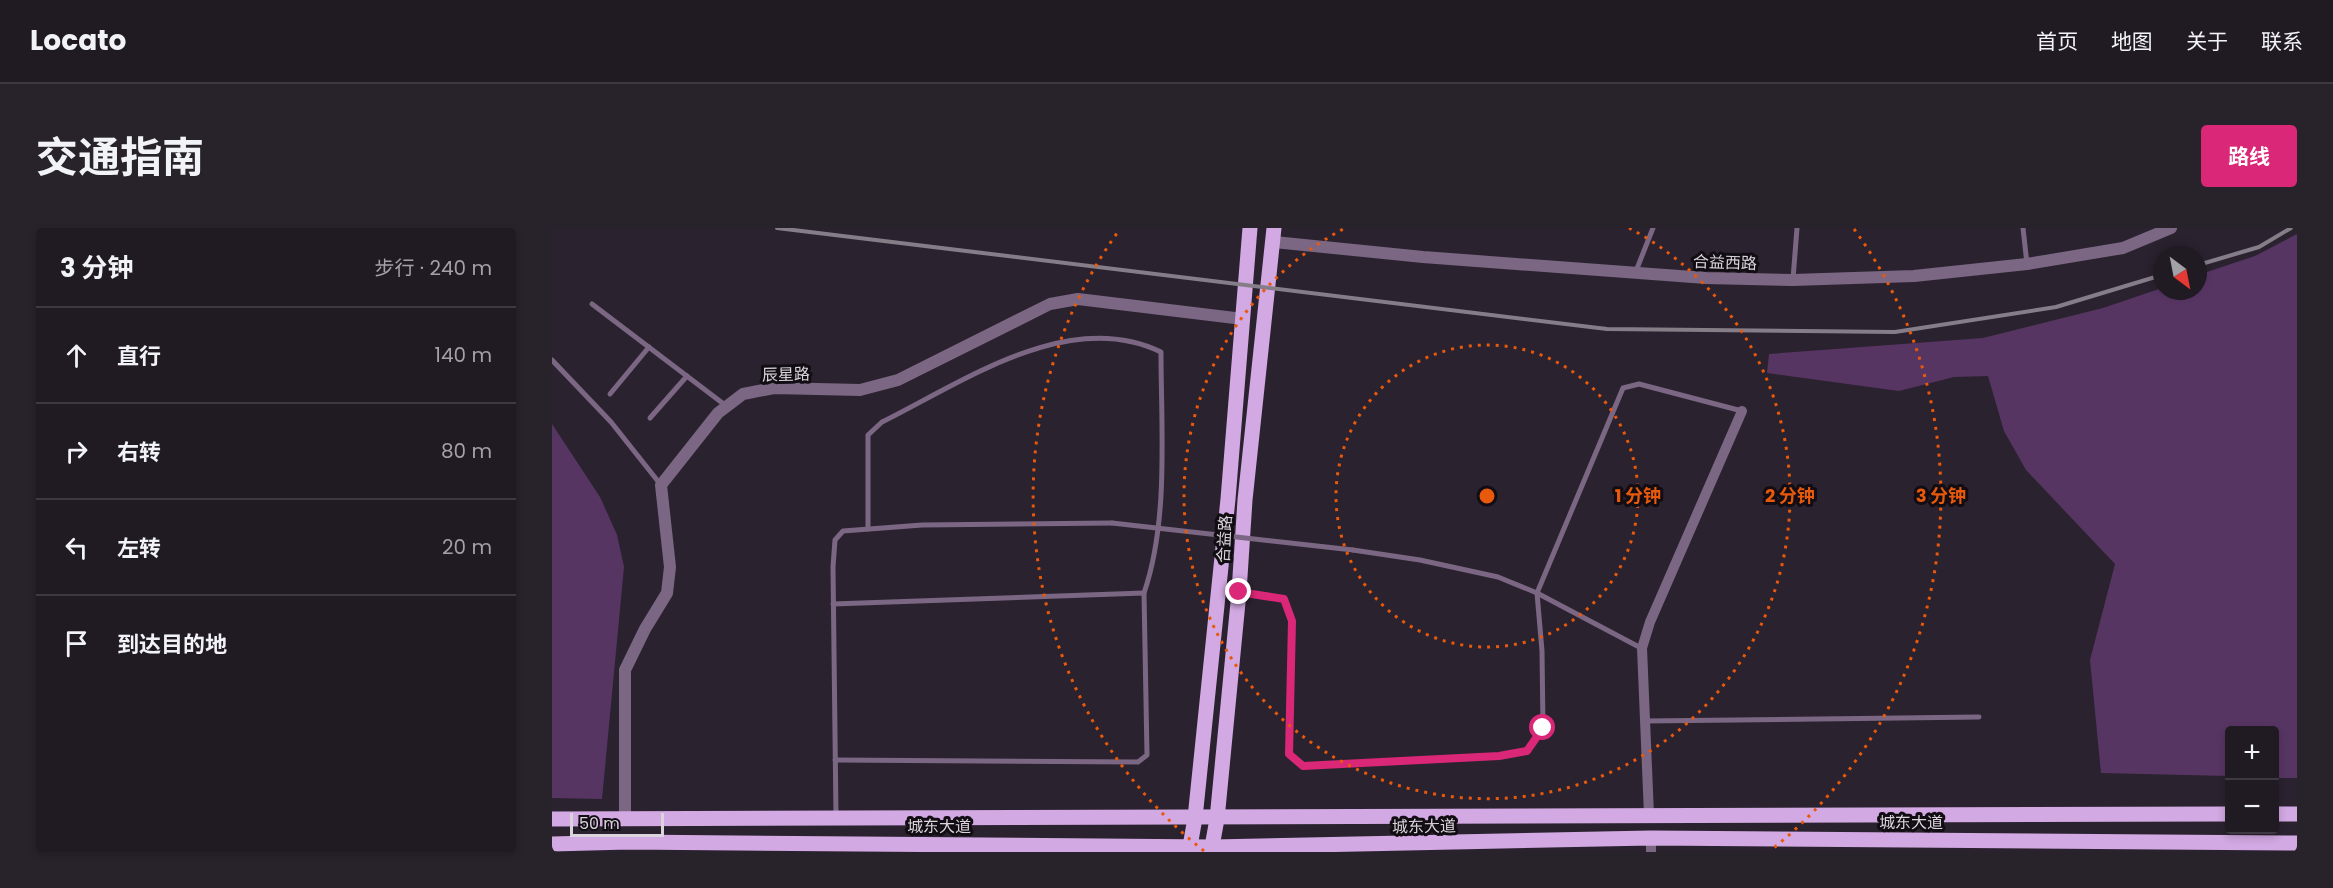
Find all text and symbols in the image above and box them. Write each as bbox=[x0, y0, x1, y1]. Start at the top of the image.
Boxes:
text: Locato bbox=[30, 21, 126, 60]
text: 首页 bbox=[2036, 27, 2078, 56]
text: 地图 bbox=[2111, 27, 2153, 56]
text: 关于 bbox=[2186, 27, 2228, 56]
text: 联系 bbox=[2261, 27, 2303, 56]
button: 路线 bbox=[2201, 125, 2297, 187]
text: 交通指南 bbox=[36, 128, 204, 187]
north arrow bbox=[2153, 246, 2207, 300]
text: 3 分钟 bbox=[60, 250, 133, 286]
street label: 合益西路 bbox=[1693, 250, 1757, 275]
text: 步行 · 240 m bbox=[375, 254, 492, 282]
icon: ahead bbox=[60, 339, 93, 372]
text: 直行 bbox=[117, 341, 161, 372]
text: 140 m bbox=[435, 341, 492, 369]
street label: 辰星路 bbox=[762, 363, 810, 386]
icon: right bbox=[60, 435, 93, 468]
text: 右转 bbox=[117, 437, 161, 468]
text: 80 m bbox=[441, 437, 492, 465]
text: 1 分钟 bbox=[1615, 483, 1661, 508]
text: 2 分钟 bbox=[1765, 483, 1815, 508]
text: 3 分钟 bbox=[1916, 483, 1966, 508]
centre of rings bbox=[1477, 486, 1497, 506]
street label: 合益路 bbox=[1212, 514, 1237, 564]
icon: left bbox=[60, 531, 93, 564]
text: 左转 bbox=[117, 533, 161, 564]
text: 20 m bbox=[442, 533, 492, 561]
route end bbox=[1225, 578, 1251, 604]
icon: arrive bbox=[60, 627, 93, 660]
text: 到达目的地 bbox=[117, 629, 227, 660]
route start bbox=[1529, 714, 1555, 740]
map controls bbox=[2225, 726, 2279, 834]
button: + bbox=[2225, 726, 2279, 780]
button: − bbox=[2225, 780, 2279, 834]
scale bar bbox=[570, 810, 664, 838]
street label: 城东大道 bbox=[1879, 811, 1943, 834]
text: 50 m bbox=[579, 812, 620, 835]
street label: 城东大道 bbox=[1392, 814, 1456, 839]
street label: 城东大道 bbox=[907, 815, 971, 838]

